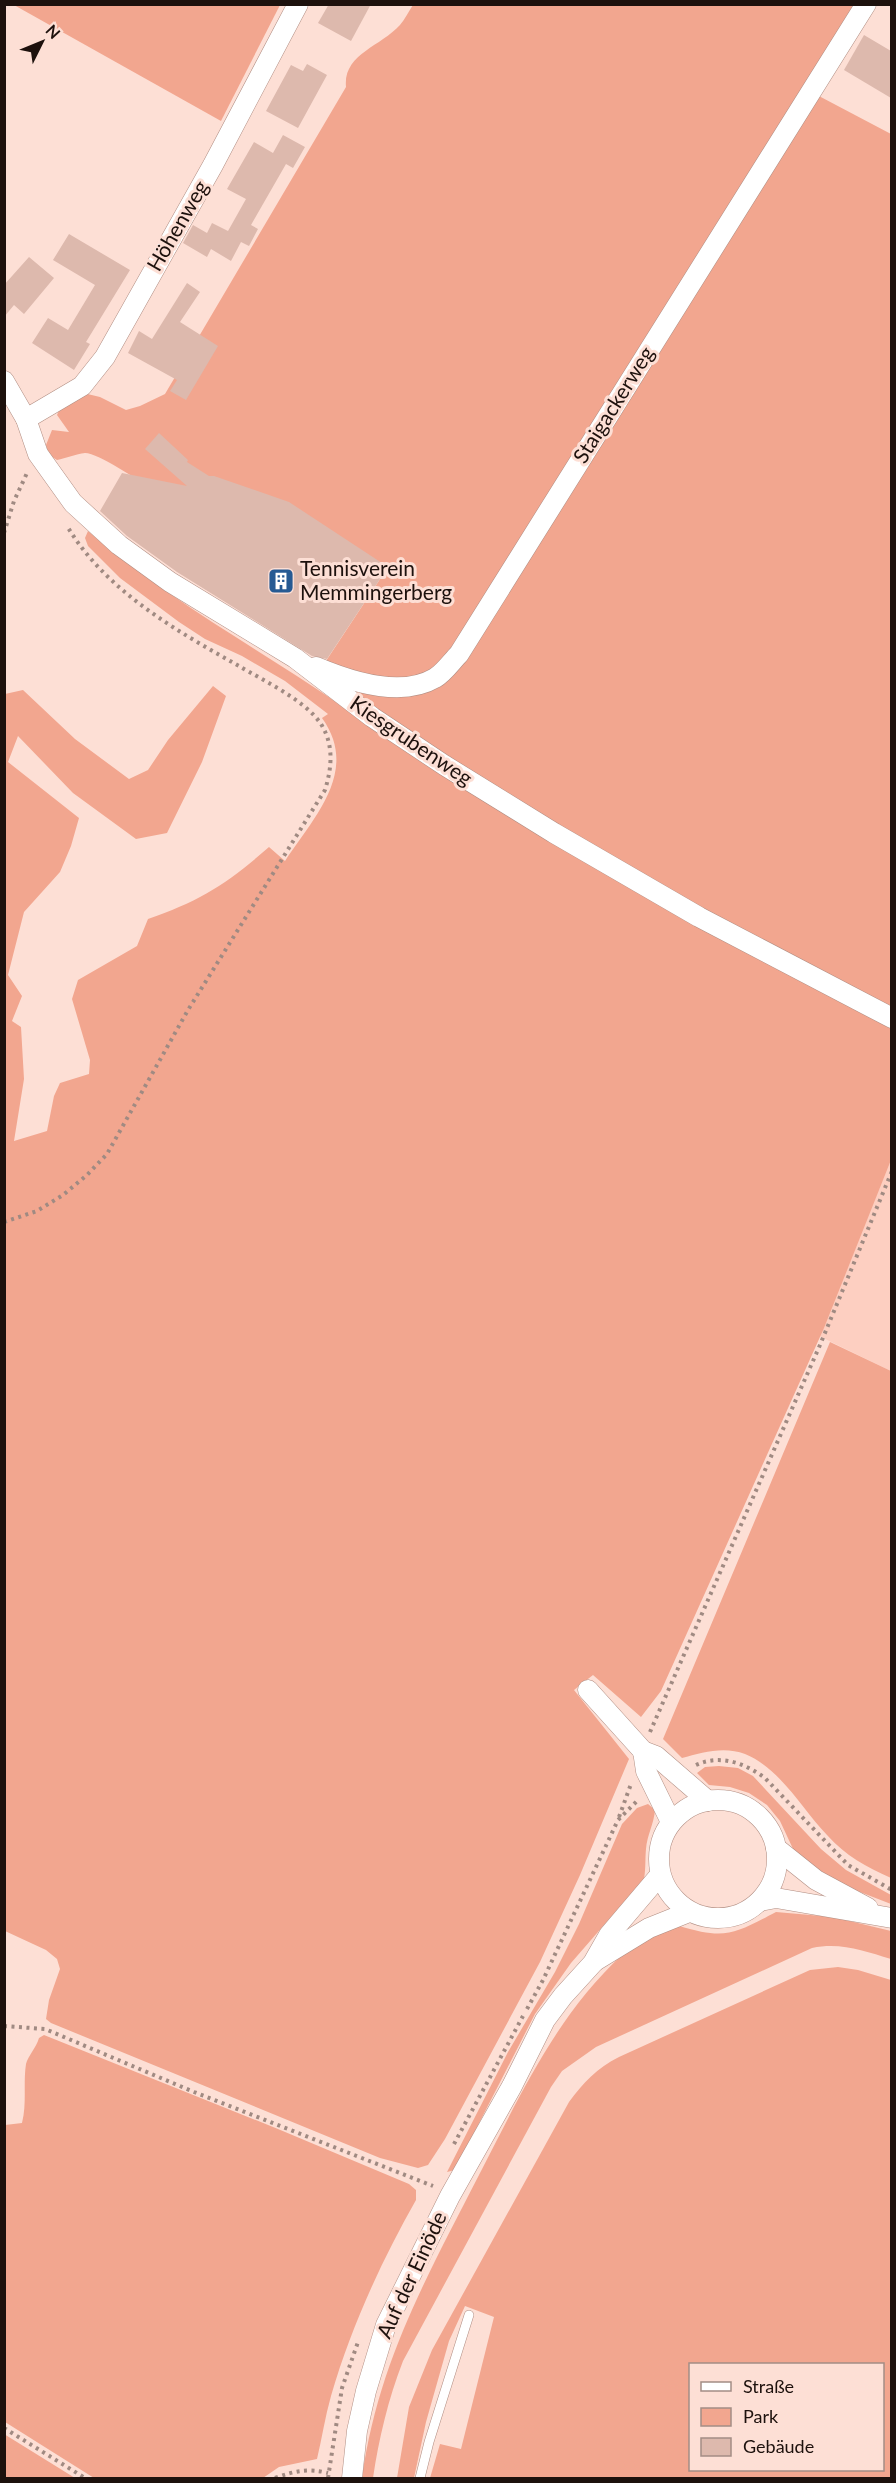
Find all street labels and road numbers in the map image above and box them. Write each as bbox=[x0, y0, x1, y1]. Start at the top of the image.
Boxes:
street label: Höhenweg bbox=[141, 175, 213, 275]
street label: Staigackerweg bbox=[567, 341, 658, 467]
street label: Kiesgrubenweg bbox=[346, 690, 478, 790]
street label: Auf der Einöde bbox=[370, 2207, 451, 2342]

